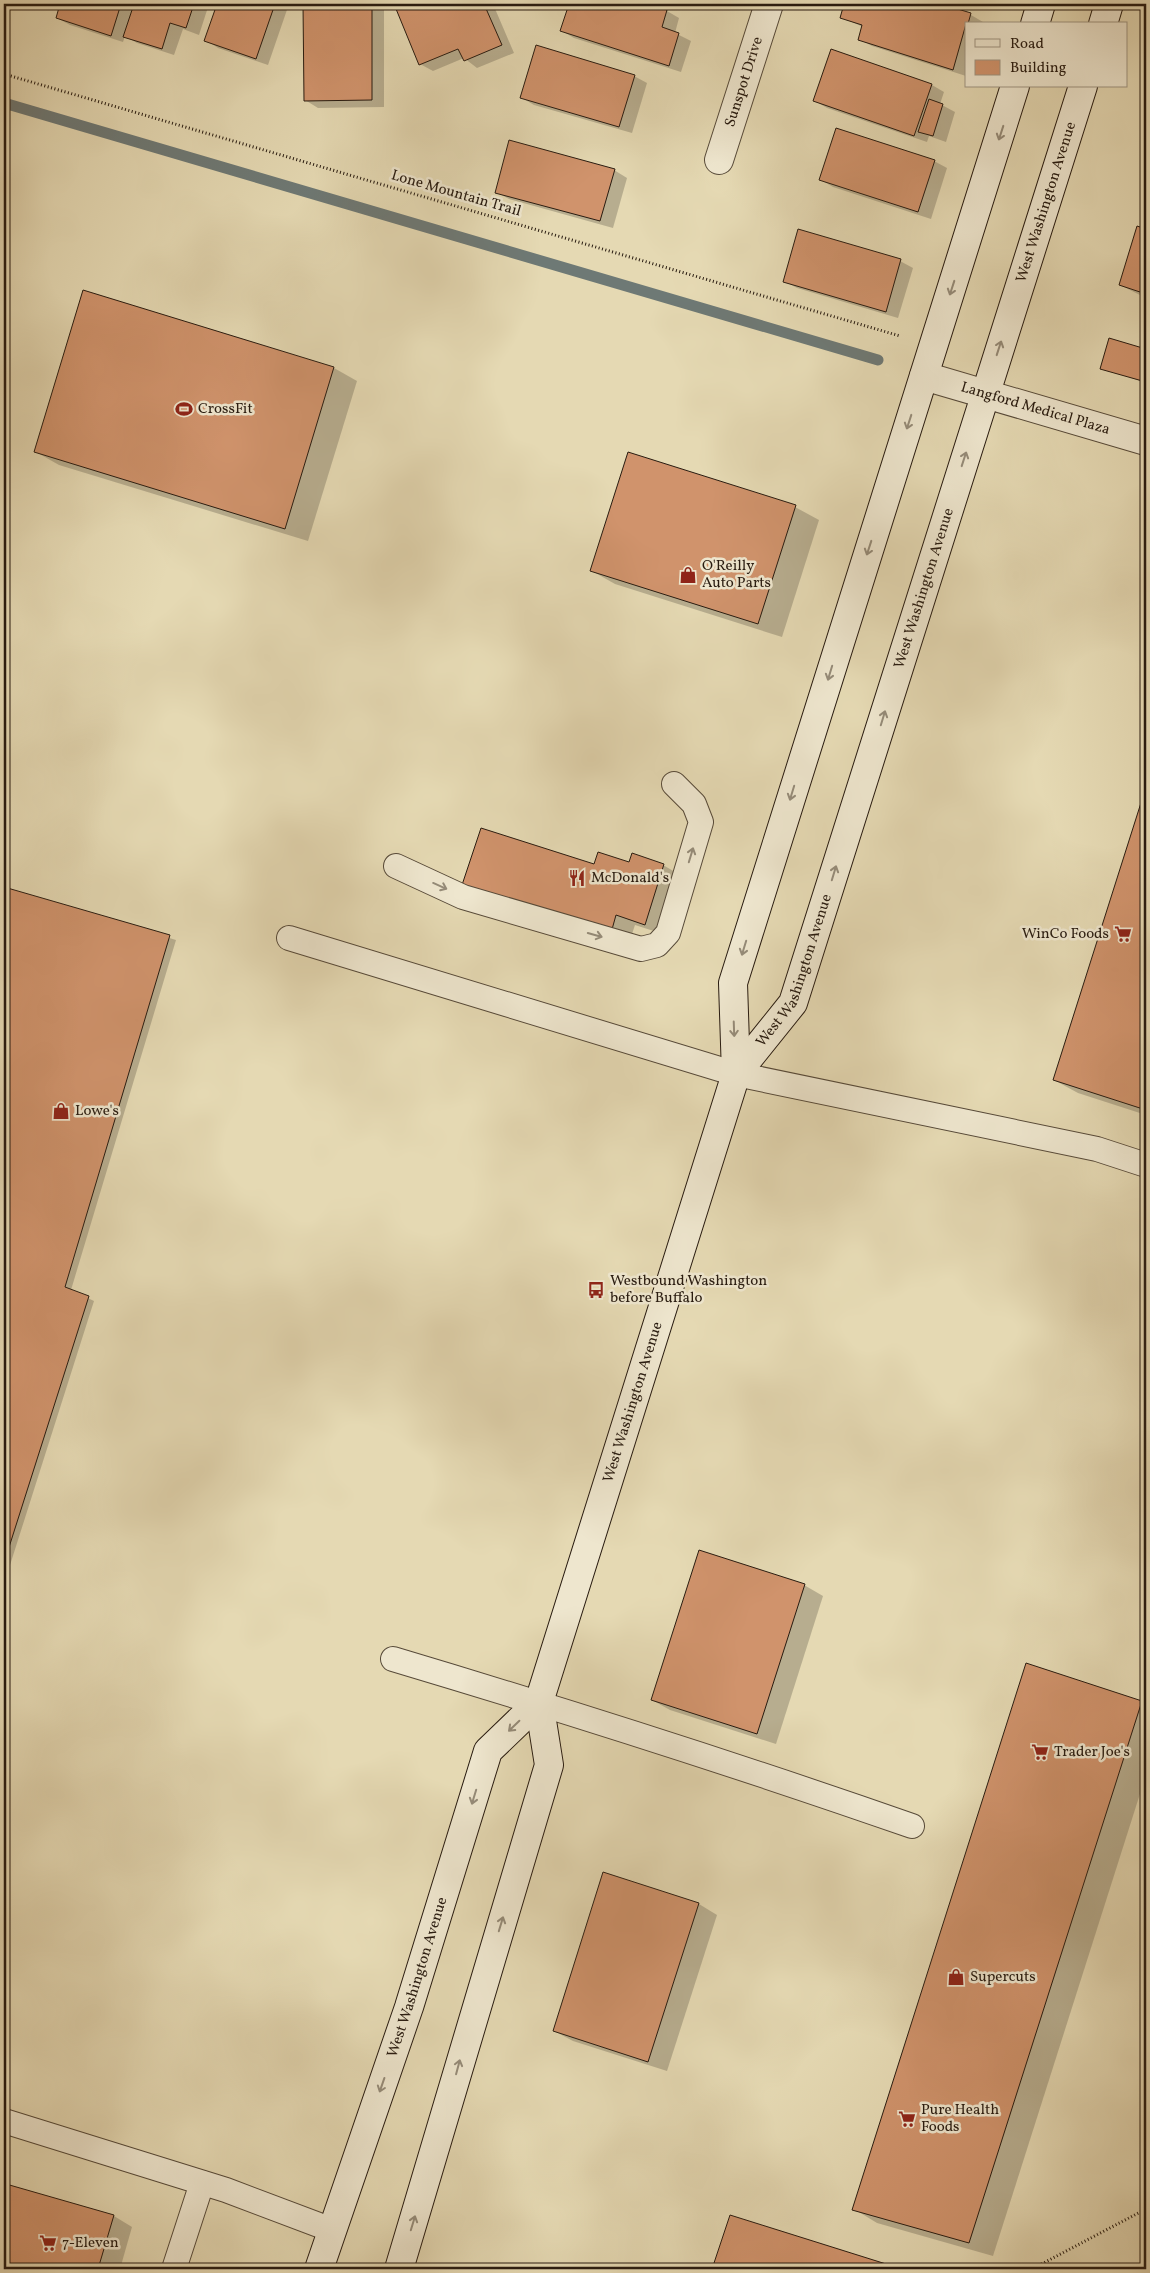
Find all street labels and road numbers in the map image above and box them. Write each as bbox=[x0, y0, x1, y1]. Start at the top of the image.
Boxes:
street label: Sunspot Drive bbox=[720, 34, 768, 130]
street label: West Washington Avenue bbox=[1011, 119, 1082, 285]
street label: Lone Mountain Trail bbox=[389, 165, 523, 223]
street label: Langford Medical Plaza bbox=[958, 377, 1112, 440]
street label: West Washington Avenue bbox=[889, 505, 959, 671]
street label: West Washington Avenue bbox=[751, 891, 837, 1052]
street label: West Washington Avenue bbox=[598, 1319, 668, 1485]
street label: West Washington Avenue bbox=[382, 1894, 453, 2060]

